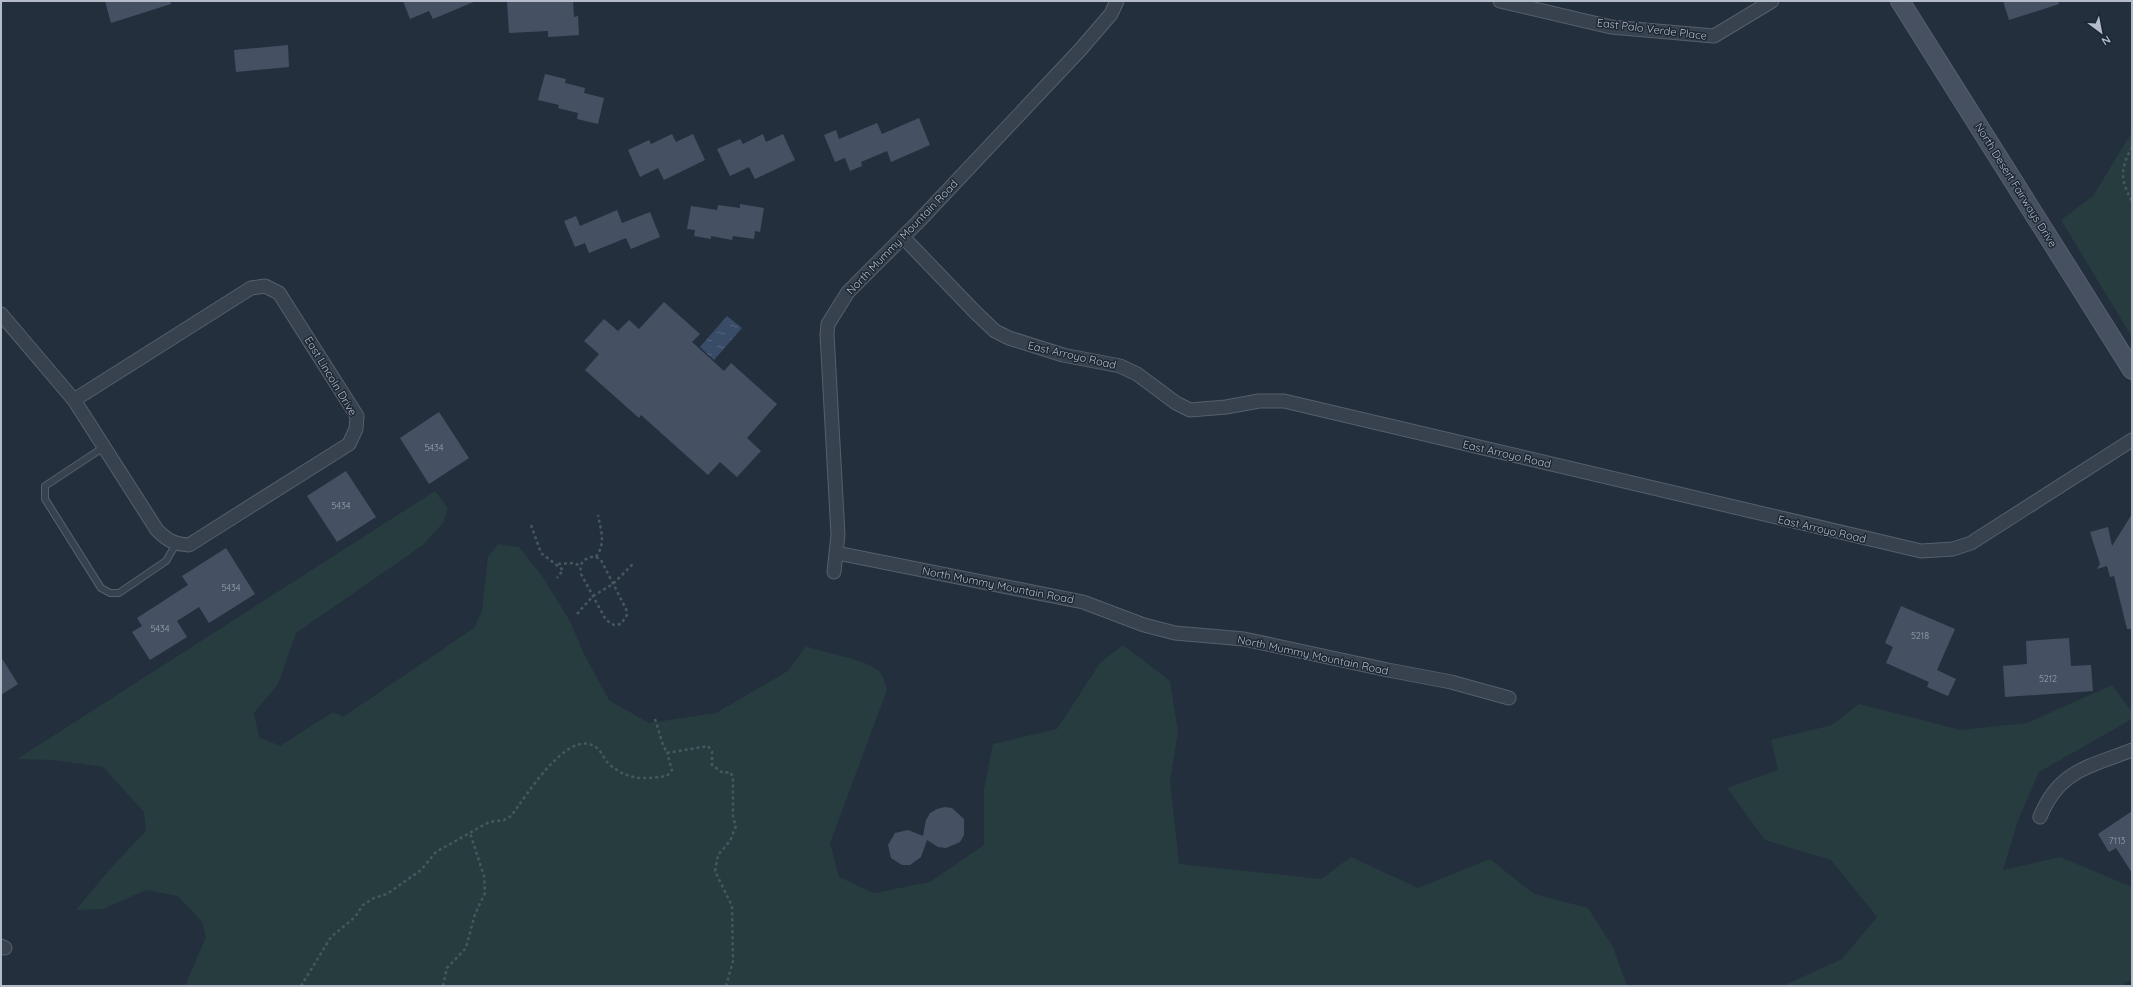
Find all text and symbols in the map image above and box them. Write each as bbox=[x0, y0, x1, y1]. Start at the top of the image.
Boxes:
north arrow bbox=[2081, 12, 2121, 52]
street label: East Palo Verde Place bbox=[1596, 15, 1708, 43]
text: N bbox=[2099, 32, 2113, 49]
street label: North Desert Fairways Drive bbox=[1972, 120, 2060, 250]
street label: North Mummy Mountain Road bbox=[843, 177, 961, 297]
street label: East Lincoln Drive bbox=[302, 334, 360, 418]
street label: East Arroyo Road bbox=[1027, 338, 1117, 372]
street label: East Arroyo Road bbox=[1462, 437, 1552, 471]
house number: 5434 bbox=[424, 442, 444, 453]
house number: 5434 bbox=[331, 500, 351, 511]
street label: East Arroyo Road bbox=[1777, 512, 1867, 546]
street label: North Mummy Mountain Road bbox=[921, 563, 1075, 607]
house number: 5434 bbox=[221, 582, 241, 593]
house number: 5434 bbox=[150, 623, 170, 634]
house number: 5218 bbox=[1911, 630, 1929, 641]
street label: North Mummy Mountain Road bbox=[1236, 632, 1390, 678]
house number: 5212 bbox=[2039, 673, 2057, 684]
house number: 7113 bbox=[2109, 835, 2125, 846]

